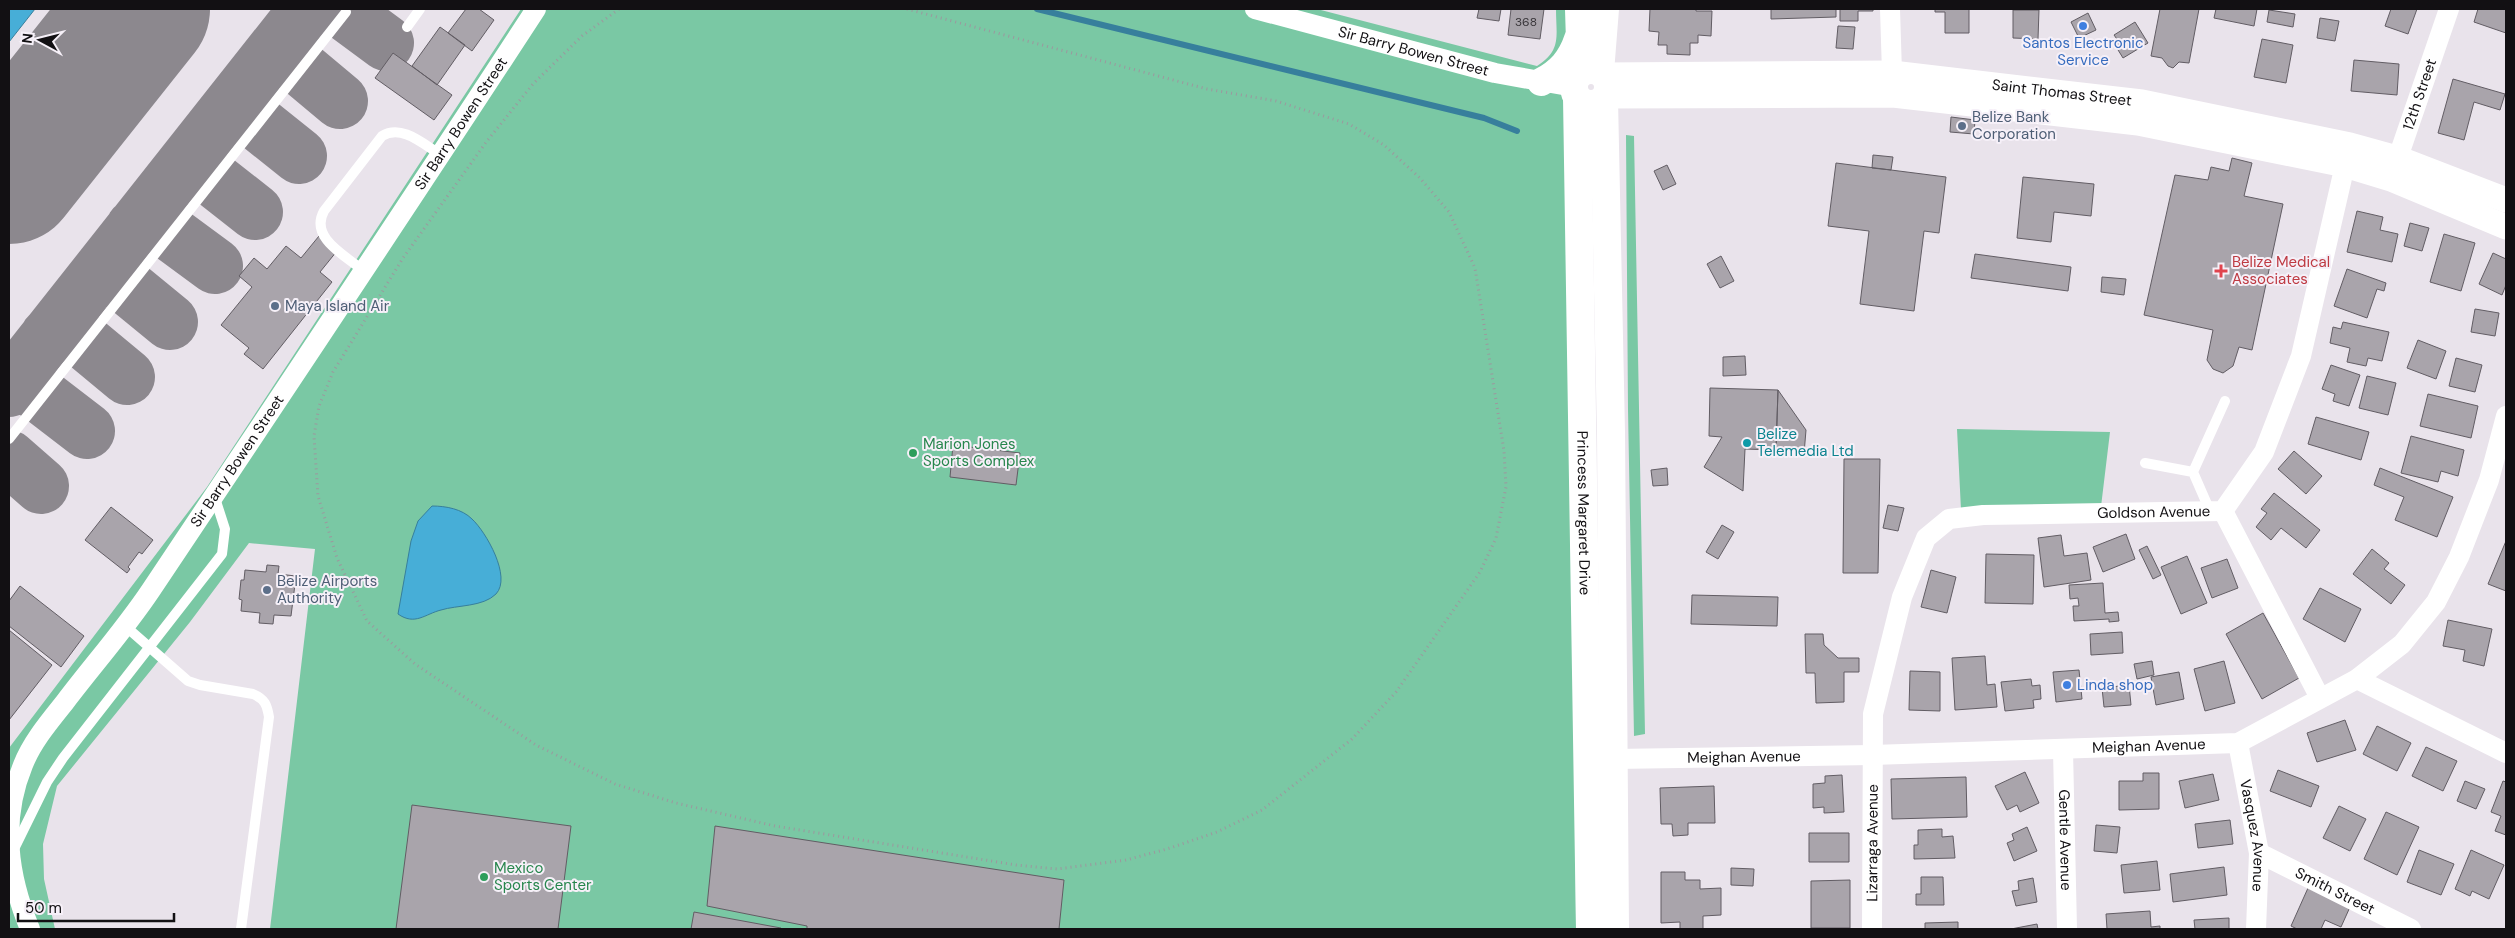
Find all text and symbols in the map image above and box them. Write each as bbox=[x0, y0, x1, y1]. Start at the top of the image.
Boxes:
house number: 368 bbox=[1515, 14, 1537, 30]
north arrow bbox=[15, 15, 65, 65]
marker: Santos Electronic Service bbox=[2077, 20, 2089, 32]
street label: Sir Barry Bowen Street bbox=[1336, 22, 1491, 81]
text: N bbox=[18, 32, 37, 45]
place label: Santos Electronic Service bbox=[2022, 33, 2144, 70]
street label: Sir Barry Bowen Street bbox=[410, 53, 512, 194]
street label: 12th Street bbox=[2398, 56, 2441, 133]
street label: Saint Thomas Street bbox=[1991, 75, 2133, 111]
place label: Belize Bank Corporation bbox=[1972, 107, 2056, 144]
marker: Belize Bank Corporation bbox=[1956, 120, 1968, 132]
place label: Belize Medical Associates bbox=[2232, 252, 2330, 289]
marker: Belize Medical Associates bbox=[2214, 264, 2228, 278]
place label: Maya Island Air bbox=[285, 296, 390, 316]
marker: Maya Island Air bbox=[269, 300, 281, 312]
street label: Sir Barry Bowen Street bbox=[186, 391, 289, 531]
place label: Belize Telemedia Ltd bbox=[1757, 424, 1854, 461]
street label: Princess Margaret Drive bbox=[1572, 431, 1595, 595]
place label: Marion Jones Sports Complex bbox=[923, 434, 1035, 471]
marker: Belize Telemedia Ltd bbox=[1741, 437, 1753, 449]
marker: Marion Jones Sports Complex bbox=[907, 447, 919, 459]
street label: Goldson Avenue bbox=[2097, 501, 2210, 523]
place label: Belize Airports Authority bbox=[277, 571, 377, 608]
marker: Belize Airports Authority bbox=[261, 584, 273, 596]
place label: Linda shop bbox=[2077, 675, 2153, 695]
marker: Linda shop bbox=[2061, 679, 2073, 691]
street label: Meighan Avenue bbox=[2092, 734, 2206, 758]
street label: Meighan Avenue bbox=[1687, 746, 1801, 768]
street label: Vasquez Avenue bbox=[2235, 778, 2269, 892]
street label: Lizarraga Avenue bbox=[1862, 784, 1883, 902]
street label: Gentle Avenue bbox=[2054, 789, 2076, 891]
place label: Mexico Sports Center bbox=[494, 858, 592, 895]
street label: Smith Street bbox=[2292, 863, 2378, 919]
marker: Mexico Sports Center bbox=[478, 871, 490, 883]
scale bar bbox=[18, 890, 174, 922]
text: 50 m bbox=[25, 898, 62, 918]

